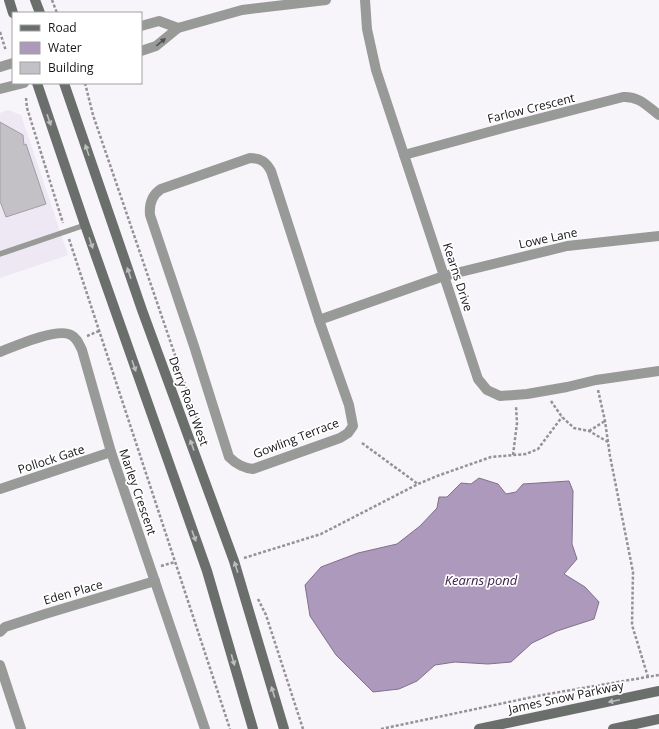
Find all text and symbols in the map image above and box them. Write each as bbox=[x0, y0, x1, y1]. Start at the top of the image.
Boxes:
legend bbox=[12, 12, 142, 84]
text: Road bbox=[48, 19, 77, 36]
one-way arrow bbox=[156, 38, 166, 46]
text: Water bbox=[48, 39, 82, 56]
text: Building bbox=[48, 59, 94, 76]
street label: Farlow Crescent bbox=[486, 89, 576, 127]
one-way arrow bbox=[46, 114, 52, 126]
one-way arrow bbox=[84, 144, 90, 156]
street label: Lowe Lane bbox=[517, 223, 579, 253]
one-way arrow bbox=[88, 237, 94, 249]
street label: Kearns Drive bbox=[439, 240, 477, 314]
one-way arrow bbox=[126, 267, 132, 279]
street label: Derry Road West bbox=[165, 354, 213, 448]
one-way arrow bbox=[131, 360, 137, 372]
street label: Gowling Terrace bbox=[251, 414, 342, 462]
one-way arrow bbox=[188, 438, 194, 450]
street label: Pollock Gate bbox=[15, 440, 87, 478]
street label: Marley Crescent bbox=[115, 447, 161, 537]
one-way arrow bbox=[191, 530, 197, 542]
one-way arrow bbox=[233, 561, 239, 573]
water label: Kearns pond bbox=[445, 571, 518, 589]
street label: Eden Place bbox=[42, 575, 105, 609]
one-way arrow bbox=[230, 654, 236, 666]
street label: James Snow Parkway bbox=[506, 676, 626, 718]
one-way arrow bbox=[270, 685, 276, 697]
one-way arrow bbox=[608, 698, 620, 704]

